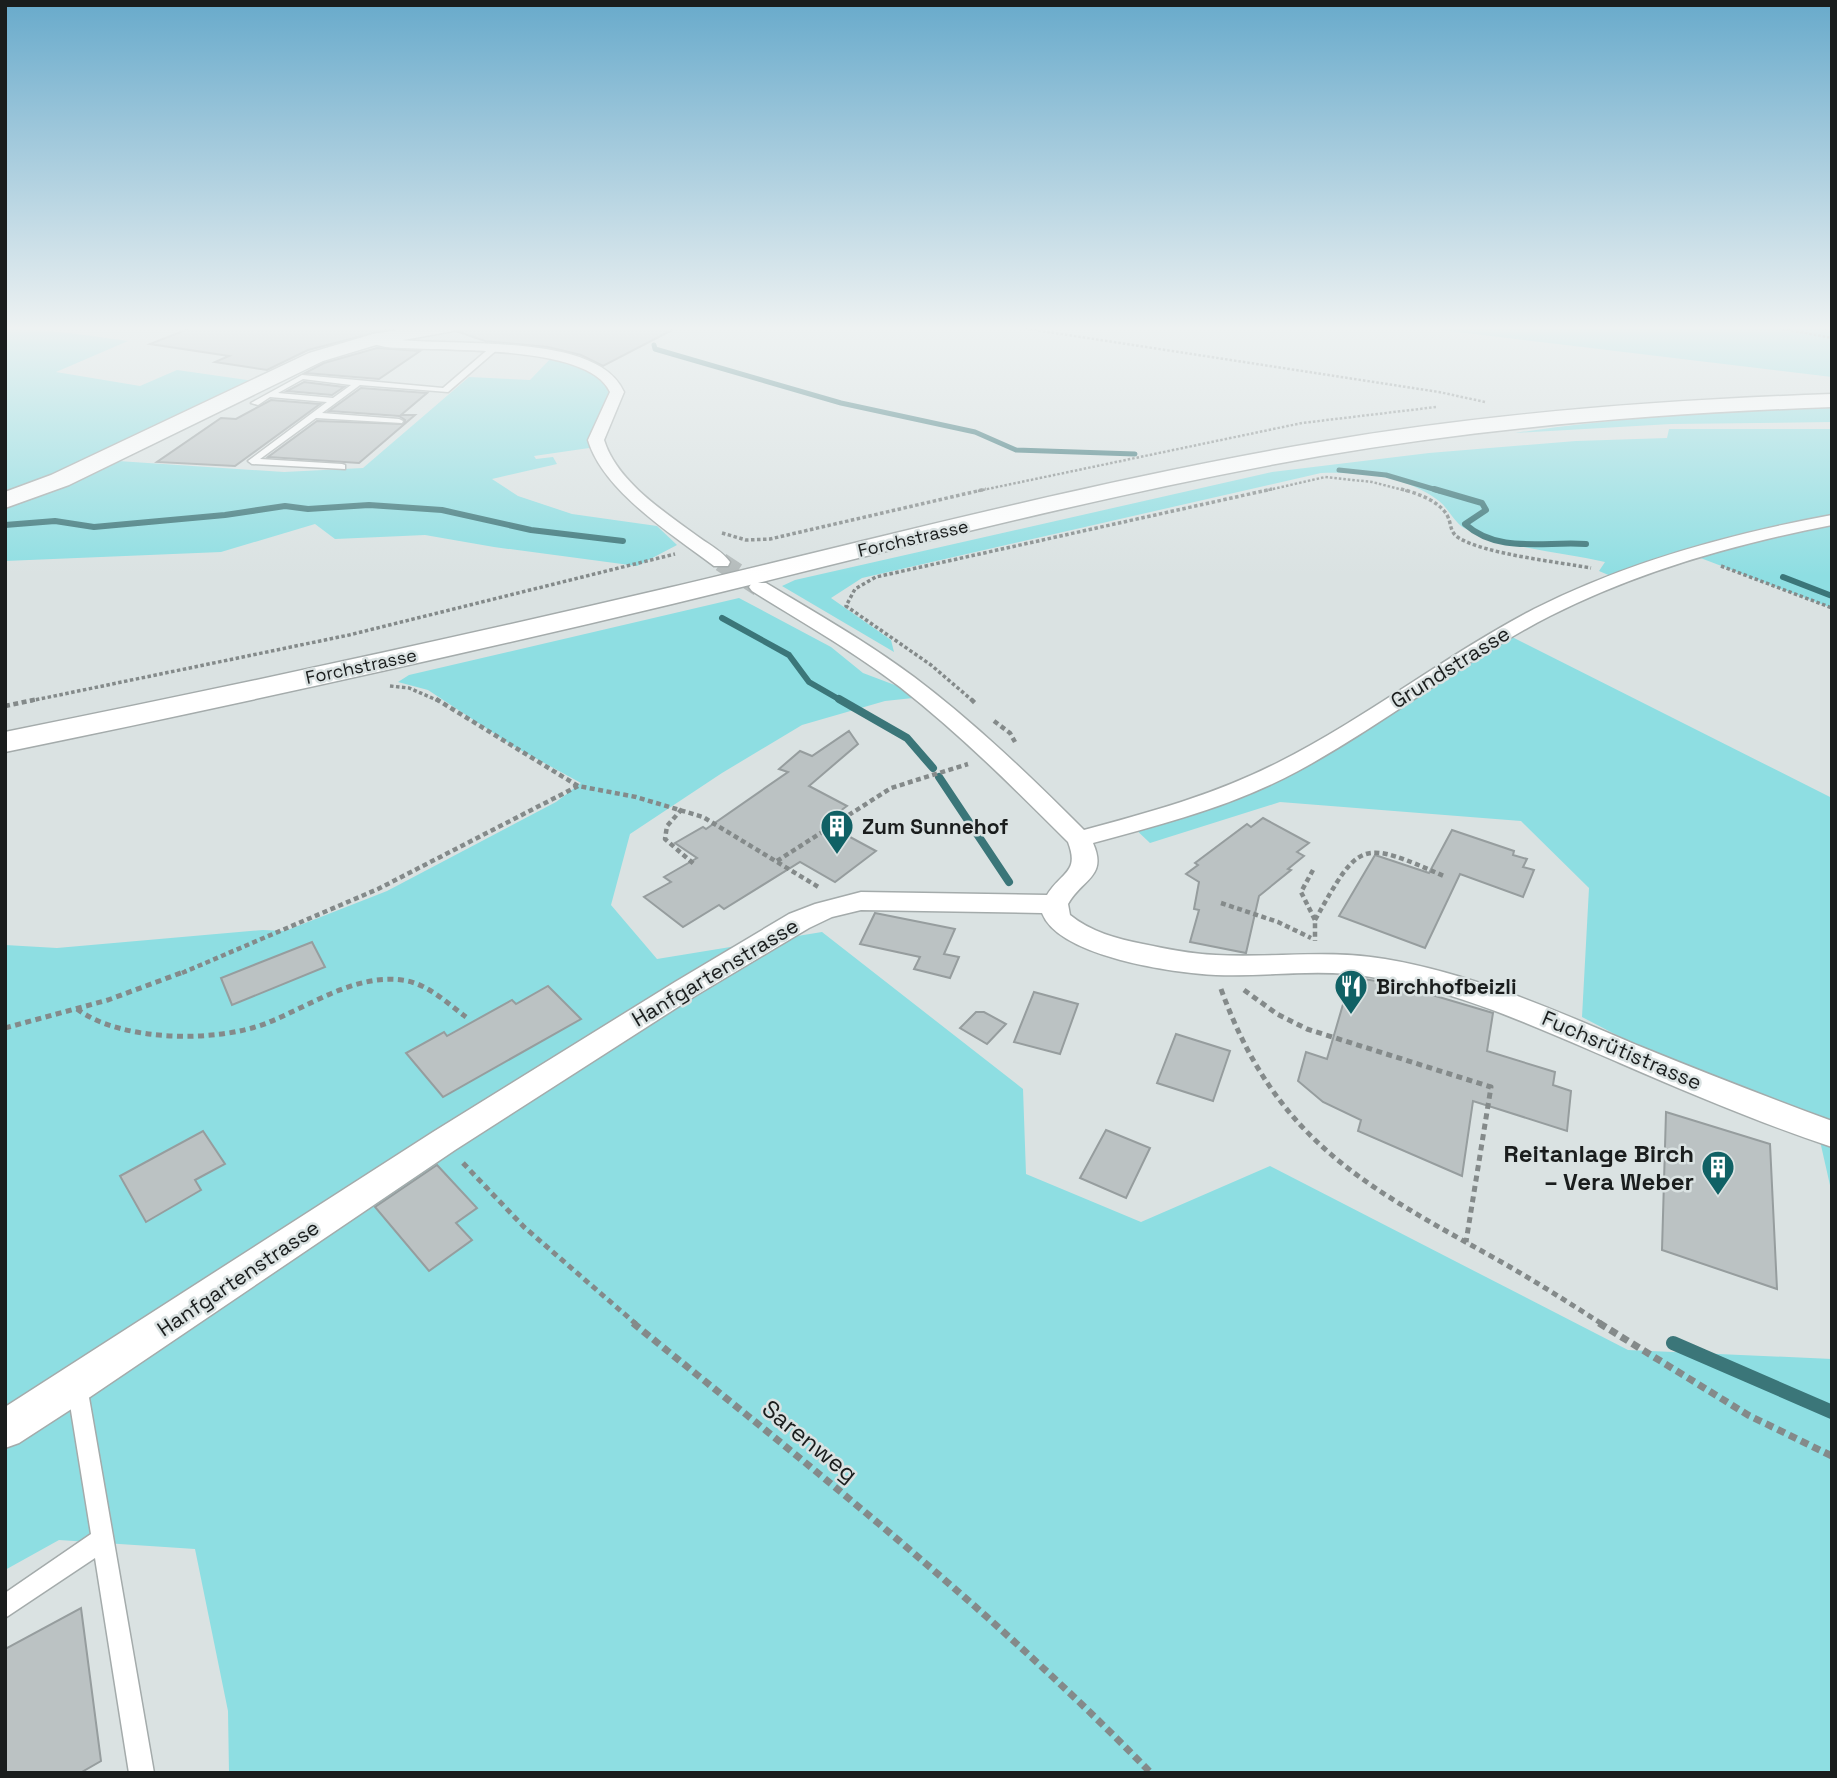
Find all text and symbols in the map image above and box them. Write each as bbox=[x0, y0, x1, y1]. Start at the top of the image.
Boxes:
street label: Forchstrasse bbox=[855, 514, 971, 562]
street label: Grundstrasse bbox=[1385, 620, 1515, 714]
street label: Forchstrasse bbox=[303, 643, 419, 689]
building icon: Zum Sunnehof bbox=[818, 807, 856, 856]
place label: Zum Sunnehof bbox=[862, 813, 1008, 840]
street label: Hanfgartenstrasse bbox=[627, 912, 803, 1032]
restaurant icon: Birchhofbeizli bbox=[1332, 967, 1370, 1016]
place label: Birchhofbeizli bbox=[1376, 973, 1516, 1000]
street label: Fuchsrütistrasse bbox=[1538, 1004, 1706, 1096]
place label: Reitanlage Birch – Vera Weber bbox=[1503, 1138, 1694, 1197]
building icon: Reitanlage Birch – Vera Weber bbox=[1699, 1148, 1737, 1197]
street label: Hanfgartenstrasse bbox=[152, 1214, 324, 1342]
street label: Sarenweg bbox=[756, 1393, 864, 1489]

